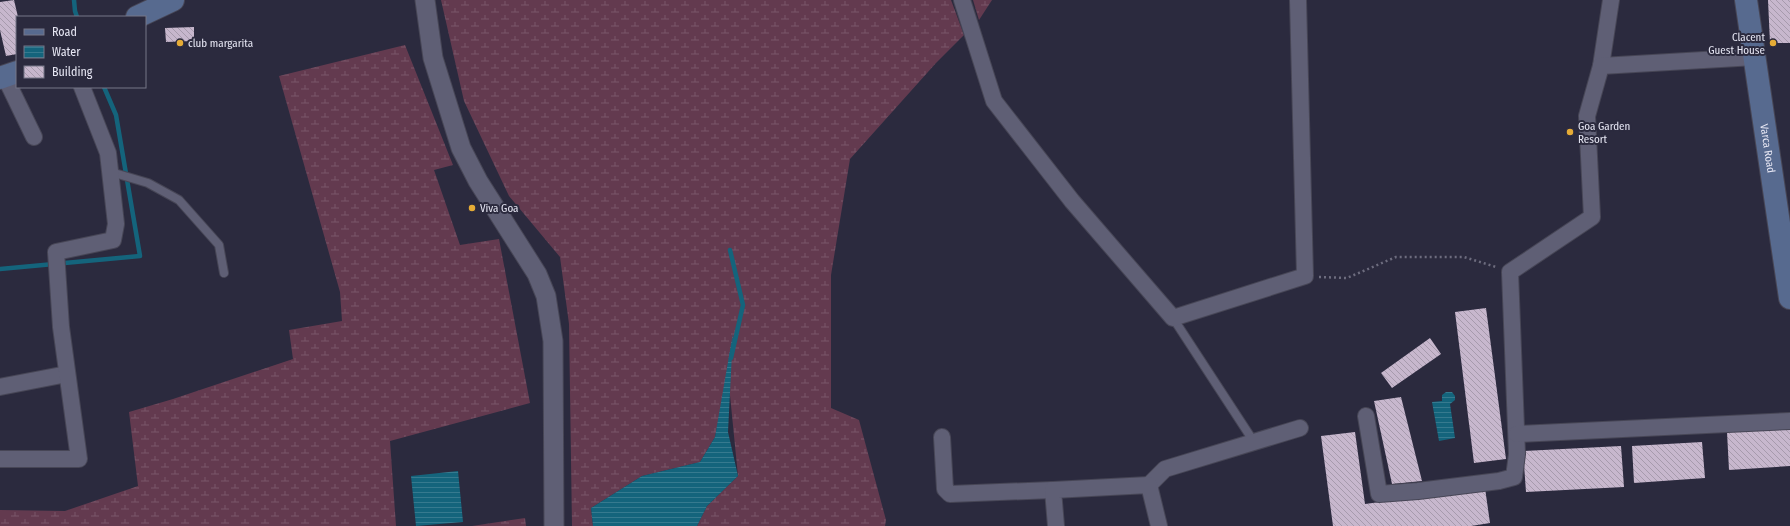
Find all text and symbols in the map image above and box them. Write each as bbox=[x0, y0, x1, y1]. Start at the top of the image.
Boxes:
legend bbox=[16, 16, 146, 88]
text: Road bbox=[52, 25, 77, 39]
place label: Clacent Guest House bbox=[1708, 31, 1765, 57]
place label: club margarita bbox=[188, 37, 253, 50]
marker: club margarita bbox=[175, 38, 185, 48]
marker: Clacent Guest House bbox=[1768, 38, 1778, 48]
text: Water bbox=[52, 45, 81, 59]
text: Building bbox=[52, 65, 93, 79]
place label: Goa Garden Resort bbox=[1578, 120, 1630, 146]
street label: Varca Road bbox=[1757, 123, 1777, 174]
marker: Goa Garden Resort bbox=[1565, 127, 1575, 137]
place label: Viva Goa bbox=[480, 202, 518, 215]
marker: Viva Goa bbox=[467, 203, 477, 213]

